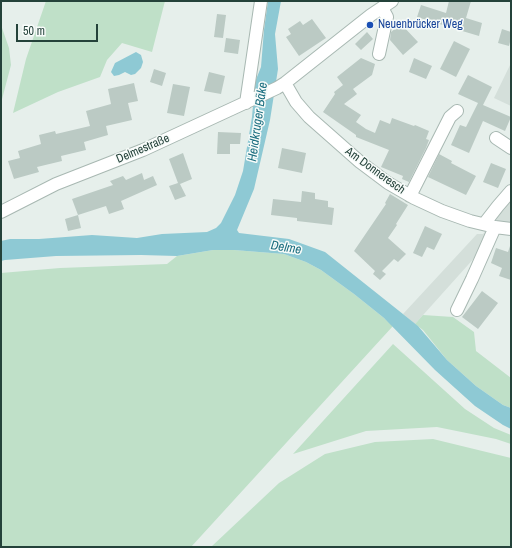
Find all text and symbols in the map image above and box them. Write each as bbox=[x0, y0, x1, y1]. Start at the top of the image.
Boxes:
scale bar bbox=[18, 16, 100, 42]
place label: Neuenbrücker Weg bbox=[378, 18, 463, 32]
marker: Neuenbrücker Weg bbox=[365, 20, 375, 30]
text: 50 m bbox=[23, 23, 45, 39]
water label: Heidkruger Bäke bbox=[245, 81, 271, 163]
street label: Delmestraße bbox=[114, 131, 172, 167]
street label: Am Donneresch bbox=[342, 144, 408, 198]
water label: Delme bbox=[270, 238, 302, 258]

